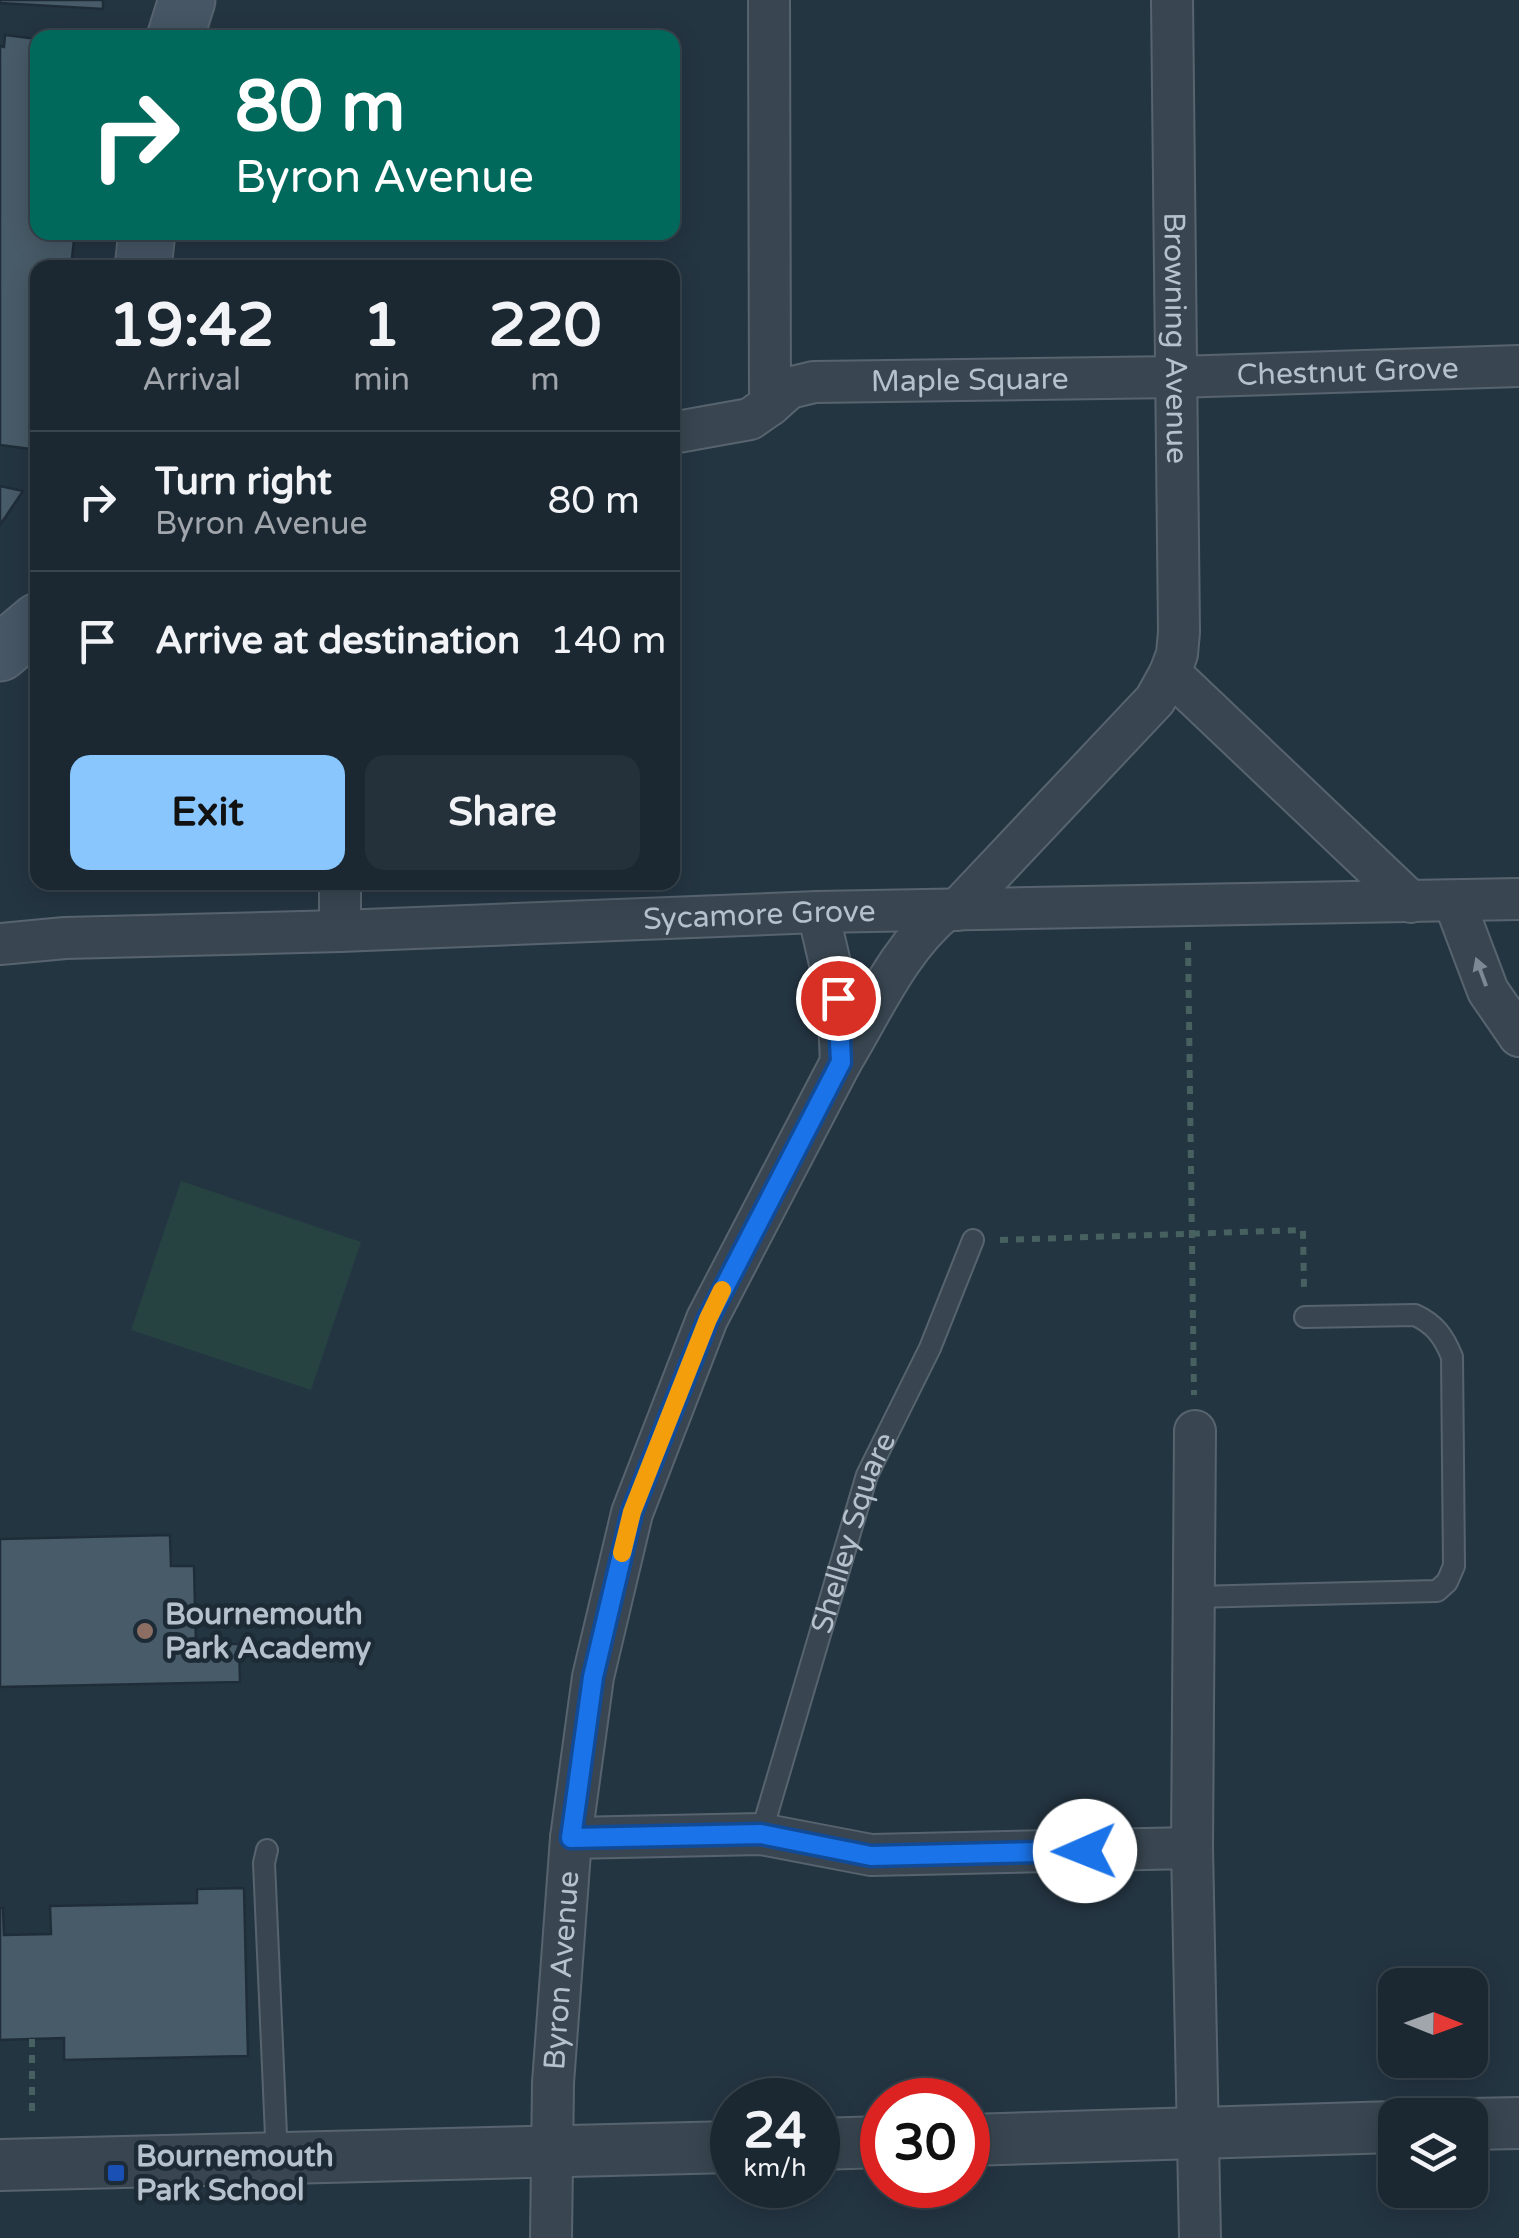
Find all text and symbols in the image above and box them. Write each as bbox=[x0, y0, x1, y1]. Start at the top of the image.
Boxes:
text: 80 m bbox=[235, 66, 405, 150]
icon: right bbox=[70, 70, 200, 200]
text: Byron Avenue bbox=[235, 151, 534, 205]
street label: Browning Avenue bbox=[1156, 212, 1196, 464]
text: 19:42 bbox=[108, 290, 275, 362]
text: 1 bbox=[363, 290, 400, 362]
text: 220 bbox=[488, 290, 602, 362]
street label: Chestnut Grove bbox=[1236, 349, 1459, 394]
street label: Maple Square bbox=[871, 360, 1069, 400]
text: Arrival bbox=[142, 361, 241, 399]
text: min bbox=[353, 361, 410, 399]
text: m bbox=[530, 361, 560, 399]
text: Turn right bbox=[155, 459, 332, 505]
icon: right bbox=[70, 474, 125, 529]
text: 80 m bbox=[548, 478, 640, 524]
text: Byron Avenue bbox=[155, 505, 368, 543]
icon: arrive bbox=[70, 614, 125, 669]
text: Arrive at destination bbox=[155, 618, 520, 664]
text: 140 m bbox=[550, 618, 666, 664]
button: Exit bbox=[70, 755, 345, 870]
button: Share bbox=[365, 755, 640, 870]
street label: Sycamore Grove bbox=[642, 892, 876, 937]
pin bbox=[796, 956, 881, 1041]
one-way arrow bbox=[1473, 956, 1488, 986]
icon: arrive bbox=[811, 971, 866, 1026]
street label: Shelley Square bbox=[803, 1426, 904, 1638]
place label: Bournemouth Park Academy bbox=[165, 1596, 371, 1667]
marker: Bournemouth Park Academy bbox=[134, 1620, 156, 1642]
position arrow bbox=[1033, 1799, 1137, 1903]
street label: Byron Avenue bbox=[536, 1870, 587, 2071]
north arrow bbox=[1378, 1968, 1488, 2078]
map controls bbox=[1378, 1968, 1488, 2208]
speed limit sign: 30 bbox=[860, 2078, 990, 2208]
button: layers bbox=[1378, 2098, 1488, 2208]
text: 24 bbox=[744, 2101, 806, 2161]
place label: Bournemouth Park School bbox=[136, 2138, 334, 2209]
text: km/h bbox=[744, 2153, 806, 2183]
marker: Bournemouth Park School bbox=[105, 2162, 127, 2184]

